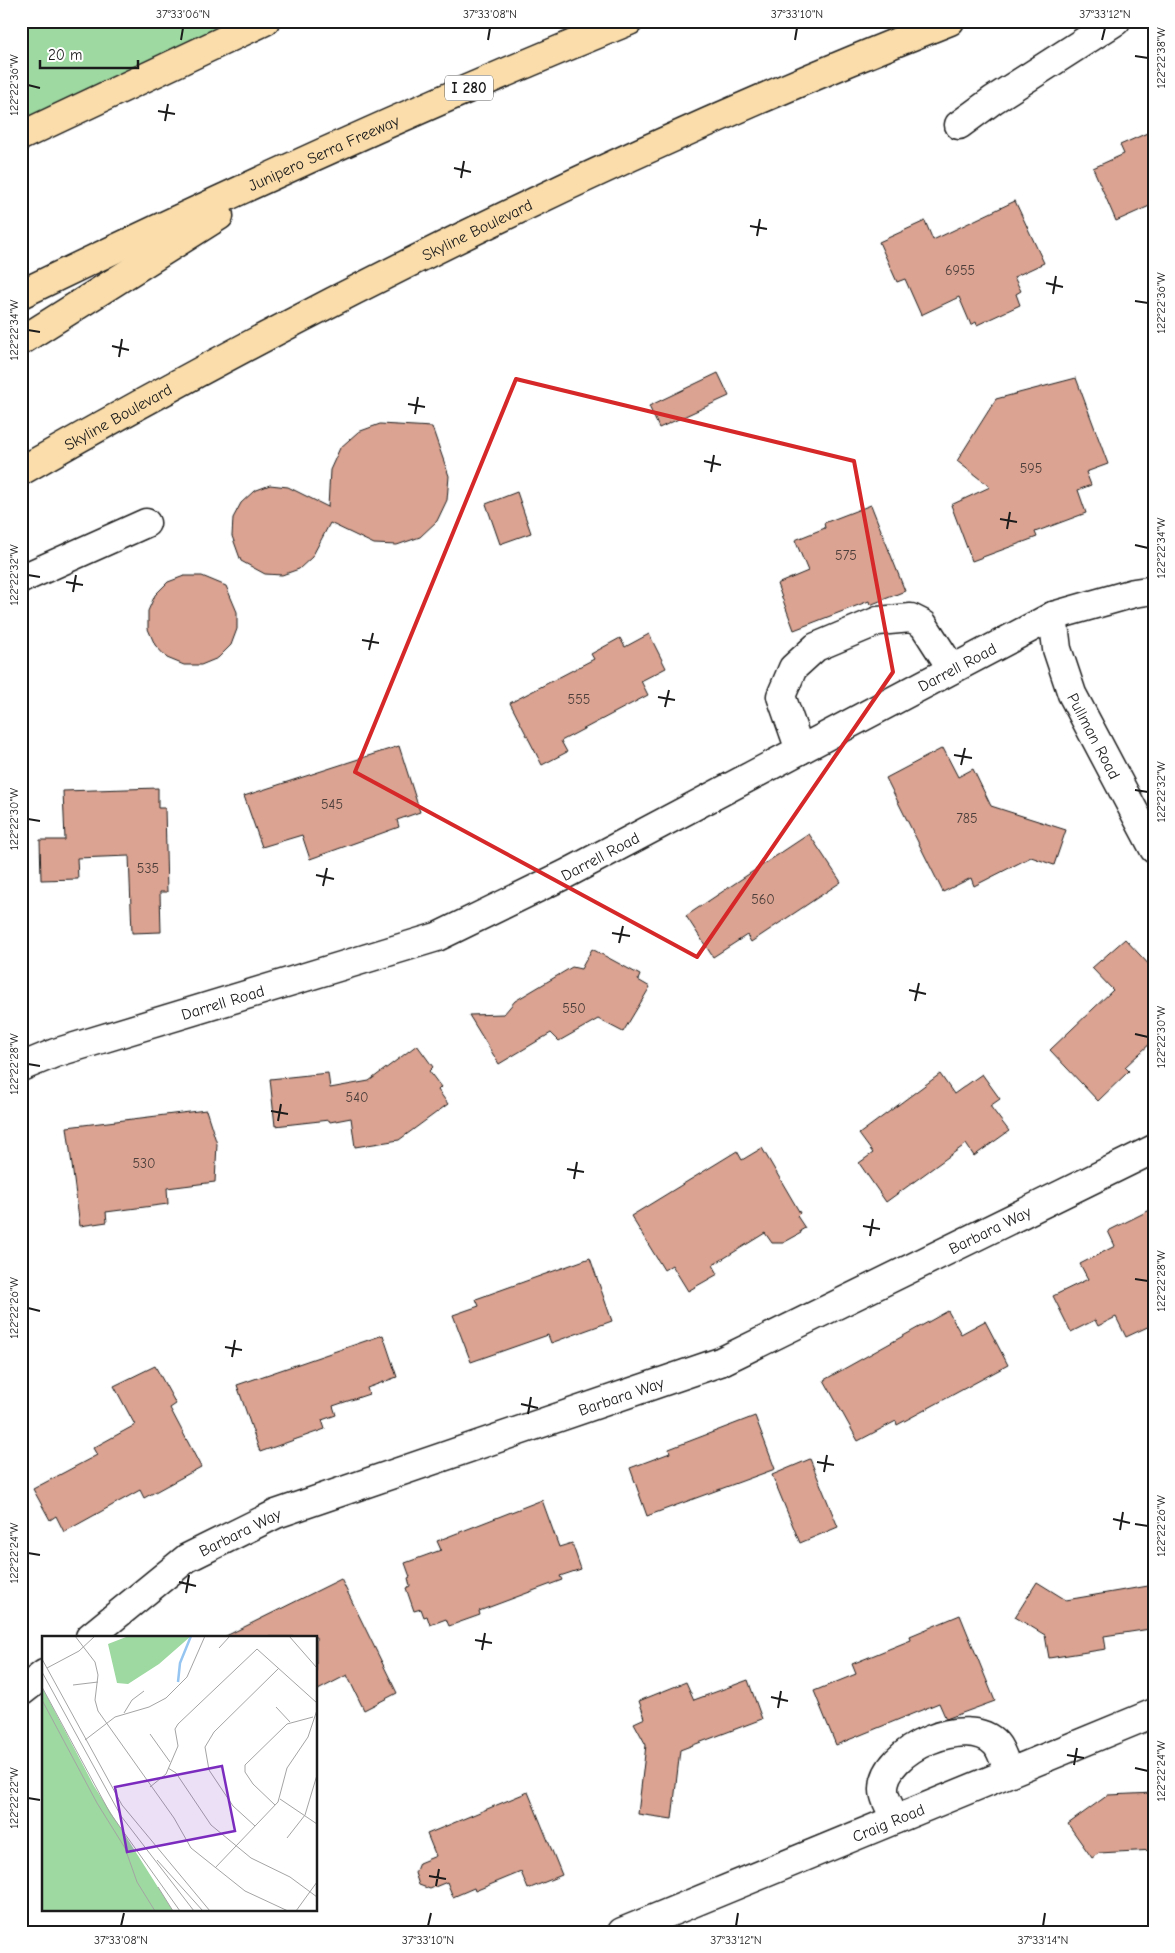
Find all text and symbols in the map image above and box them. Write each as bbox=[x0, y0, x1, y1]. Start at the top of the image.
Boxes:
text: 37°33'06"N bbox=[156, 7, 210, 21]
text: 37°33'08"N bbox=[463, 7, 517, 21]
text: 37°33'10"N bbox=[771, 7, 823, 21]
text: 37°33'12"N bbox=[1079, 7, 1131, 21]
text: 122°22'38"W bbox=[1154, 27, 1168, 89]
scale bar bbox=[40, 38, 138, 70]
text: 20 m bbox=[48, 46, 82, 64]
text: 122°22'36"W bbox=[7, 54, 21, 116]
road number: I 280 bbox=[445, 76, 493, 100]
street label: Junipero Serra Freeway bbox=[246, 111, 403, 195]
street label: Skyline Boulevard bbox=[419, 196, 535, 265]
house number: 6955 bbox=[945, 262, 975, 279]
text: 122°22'36"W bbox=[1154, 272, 1168, 334]
text: 122°22'34"W bbox=[7, 299, 21, 360]
street label: Skyline Boulevard bbox=[61, 381, 175, 455]
house number: 595 bbox=[1020, 460, 1042, 477]
text: 122°22'34"W bbox=[1154, 517, 1168, 578]
text: 122°22'32"W bbox=[7, 544, 21, 606]
house number: 575 bbox=[835, 547, 857, 564]
street label: Darrell Road bbox=[915, 640, 1000, 696]
street label: Pullman Road bbox=[1063, 690, 1123, 782]
house number: 555 bbox=[568, 691, 590, 708]
text: 122°22'32"W bbox=[1154, 761, 1168, 823]
text: 122°22'30"W bbox=[7, 787, 21, 850]
house number: 545 bbox=[321, 796, 343, 813]
house number: 785 bbox=[956, 810, 978, 827]
street label: Darrell Road bbox=[558, 829, 643, 885]
house number: 535 bbox=[137, 860, 159, 877]
house number: 560 bbox=[751, 891, 775, 908]
street label: Darrell Road bbox=[179, 982, 267, 1024]
house number: 550 bbox=[562, 1000, 586, 1017]
text: 122°22'30"W bbox=[1154, 1005, 1168, 1068]
text: 122°22'28"W bbox=[7, 1033, 21, 1095]
house number: 540 bbox=[346, 1089, 368, 1106]
house number: 530 bbox=[132, 1155, 156, 1172]
street label: Barbara Way bbox=[946, 1202, 1035, 1258]
text: 122°22'28"W bbox=[1154, 1250, 1168, 1312]
text: 122°22'26"W bbox=[7, 1277, 21, 1339]
street label: Barbara Way bbox=[576, 1374, 667, 1420]
text: 122°22'26"W bbox=[1154, 1495, 1168, 1557]
street label: Barbara Way bbox=[196, 1505, 284, 1561]
text: 122°22'24"W bbox=[7, 1522, 21, 1583]
inset map bbox=[42, 1636, 318, 1910]
text: 122°22'24"W bbox=[1154, 1740, 1168, 1801]
text: 122°22'22"W bbox=[7, 1767, 21, 1829]
street label: Craig Road bbox=[850, 1800, 927, 1846]
text: 37°33'08"N bbox=[94, 1933, 148, 1947]
text: 37°33'10"N bbox=[402, 1933, 454, 1947]
text: 37°33'12"N bbox=[710, 1933, 762, 1947]
text: 37°33'14"N bbox=[1018, 1933, 1068, 1947]

